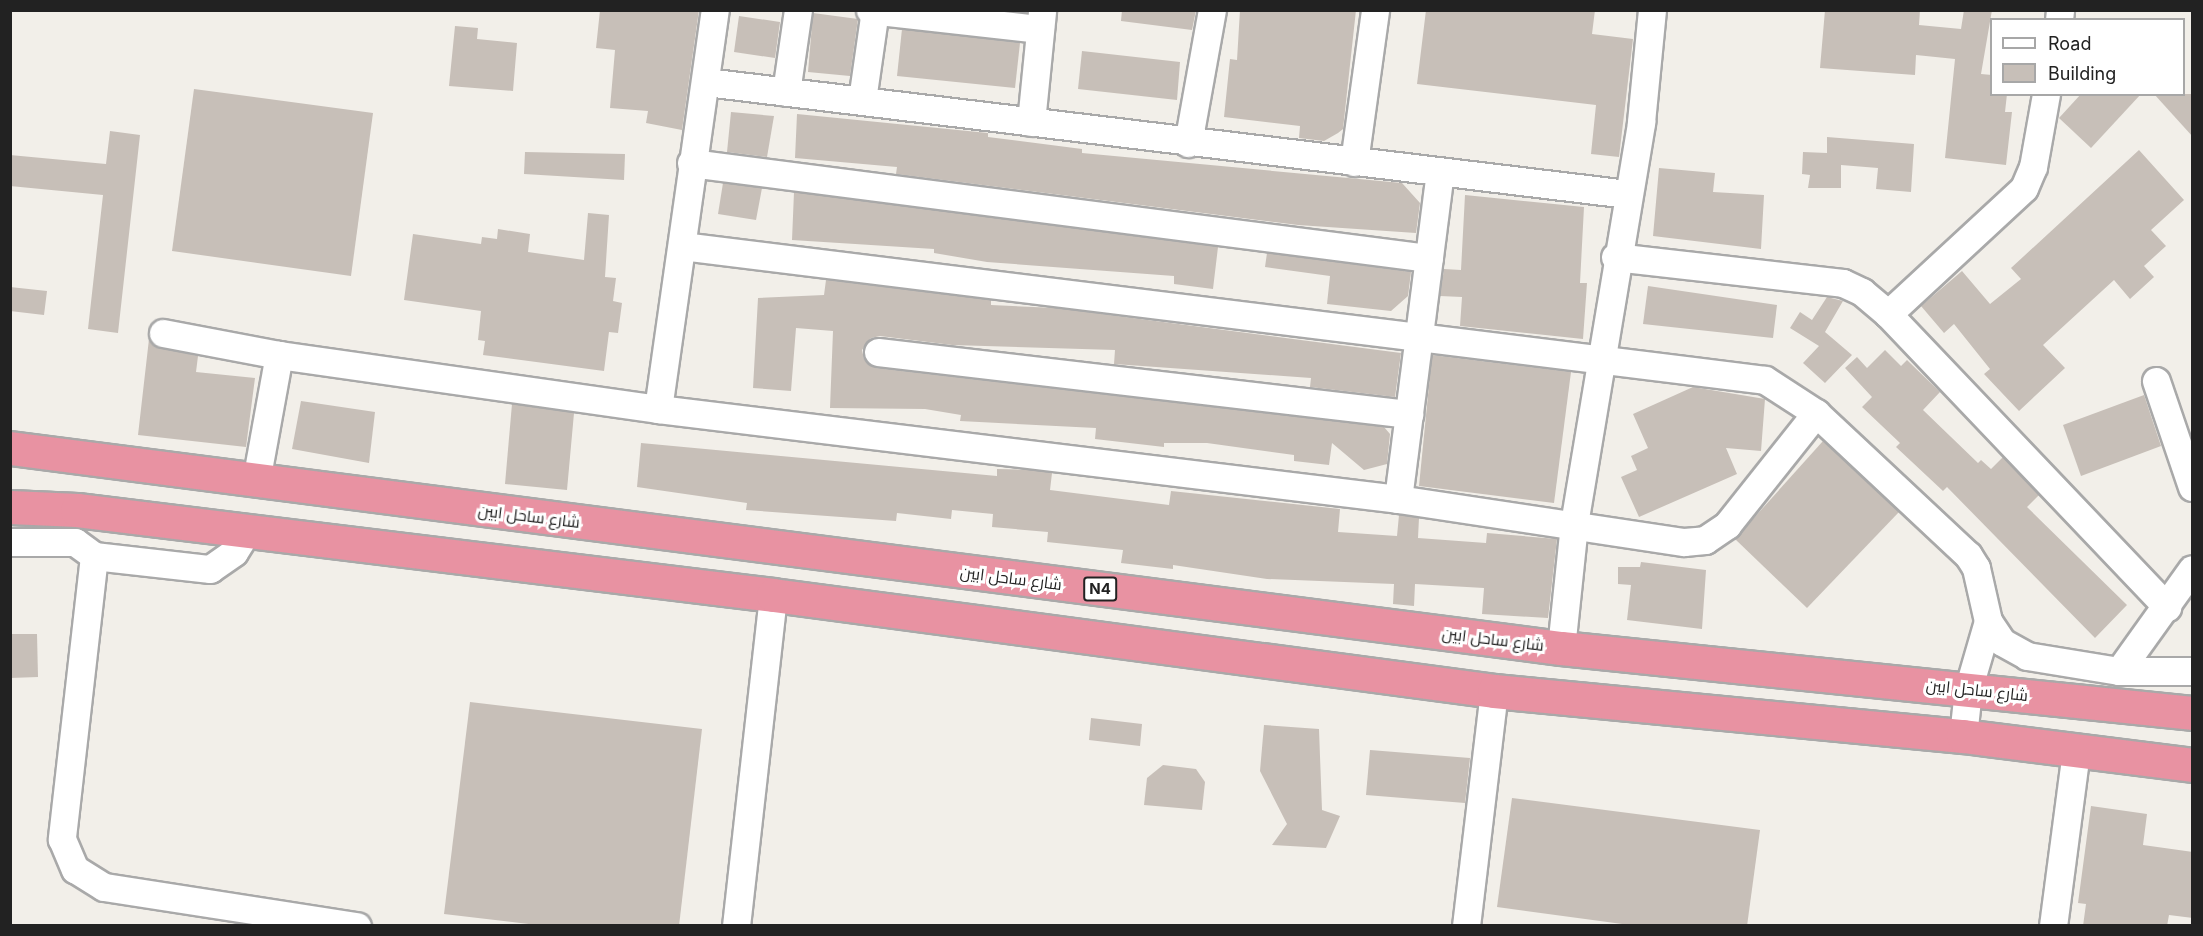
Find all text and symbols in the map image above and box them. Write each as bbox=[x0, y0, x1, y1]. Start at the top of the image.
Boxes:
legend bbox=[1990, 18, 2185, 96]
text: Road bbox=[2048, 33, 2091, 54]
text: Building bbox=[2048, 63, 2116, 84]
street label: شارع ساحل ابين bbox=[477, 500, 581, 532]
street label: شارع ساحل ابين bbox=[959, 562, 1063, 594]
road number: N4 bbox=[1082, 577, 1118, 601]
street label: شارع ساحل ابين bbox=[1441, 623, 1545, 655]
street label: شارع ساحل ابين bbox=[1925, 675, 2029, 705]

